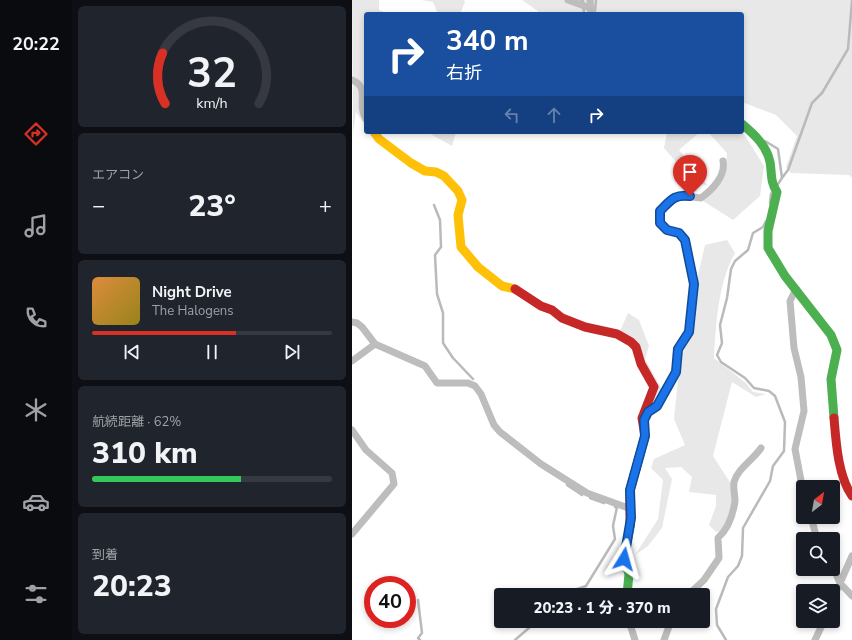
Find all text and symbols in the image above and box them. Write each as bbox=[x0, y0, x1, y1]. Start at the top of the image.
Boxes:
text: 340 m bbox=[446, 22, 529, 60]
icon: right bbox=[380, 28, 432, 80]
text: 20:22 bbox=[12, 32, 60, 56]
text: 32 bbox=[187, 45, 237, 102]
text: 右折 bbox=[446, 61, 482, 85]
text: km/h bbox=[196, 94, 228, 113]
icon: left bbox=[501, 104, 523, 126]
icon: ahead bbox=[543, 104, 565, 126]
icon: right bbox=[585, 104, 607, 126]
icon: directions bbox=[22, 120, 50, 148]
pin bbox=[673, 155, 707, 196]
icon: arrive bbox=[679, 161, 701, 183]
text: エアコン bbox=[92, 166, 144, 184]
text: 23° bbox=[188, 186, 236, 227]
text: − bbox=[92, 191, 105, 221]
text: + bbox=[319, 191, 332, 221]
icon: music bbox=[22, 212, 50, 240]
text: Night Drive bbox=[152, 282, 232, 302]
text: The Halogens bbox=[152, 302, 233, 320]
icon: phone bbox=[22, 304, 50, 332]
icon: previous bbox=[121, 341, 143, 363]
icon: pause bbox=[201, 341, 223, 363]
icon: next bbox=[281, 341, 303, 363]
icon: climate bbox=[22, 396, 50, 424]
text: 航続距離 · 62% bbox=[92, 413, 181, 431]
text: 310 km bbox=[92, 433, 198, 474]
north arrow bbox=[796, 480, 840, 524]
map controls bbox=[796, 480, 840, 628]
icon: car bbox=[22, 488, 50, 516]
button: search bbox=[796, 532, 840, 576]
position arrow bbox=[603, 538, 645, 580]
text: 到着 bbox=[92, 546, 118, 564]
text: 20:23 bbox=[92, 566, 172, 607]
speed limit sign: 40 bbox=[364, 576, 416, 628]
icon: filters bbox=[22, 580, 50, 608]
button: layers bbox=[796, 584, 840, 628]
text: 20:23 · 1 分 · 370 m bbox=[533, 598, 671, 618]

